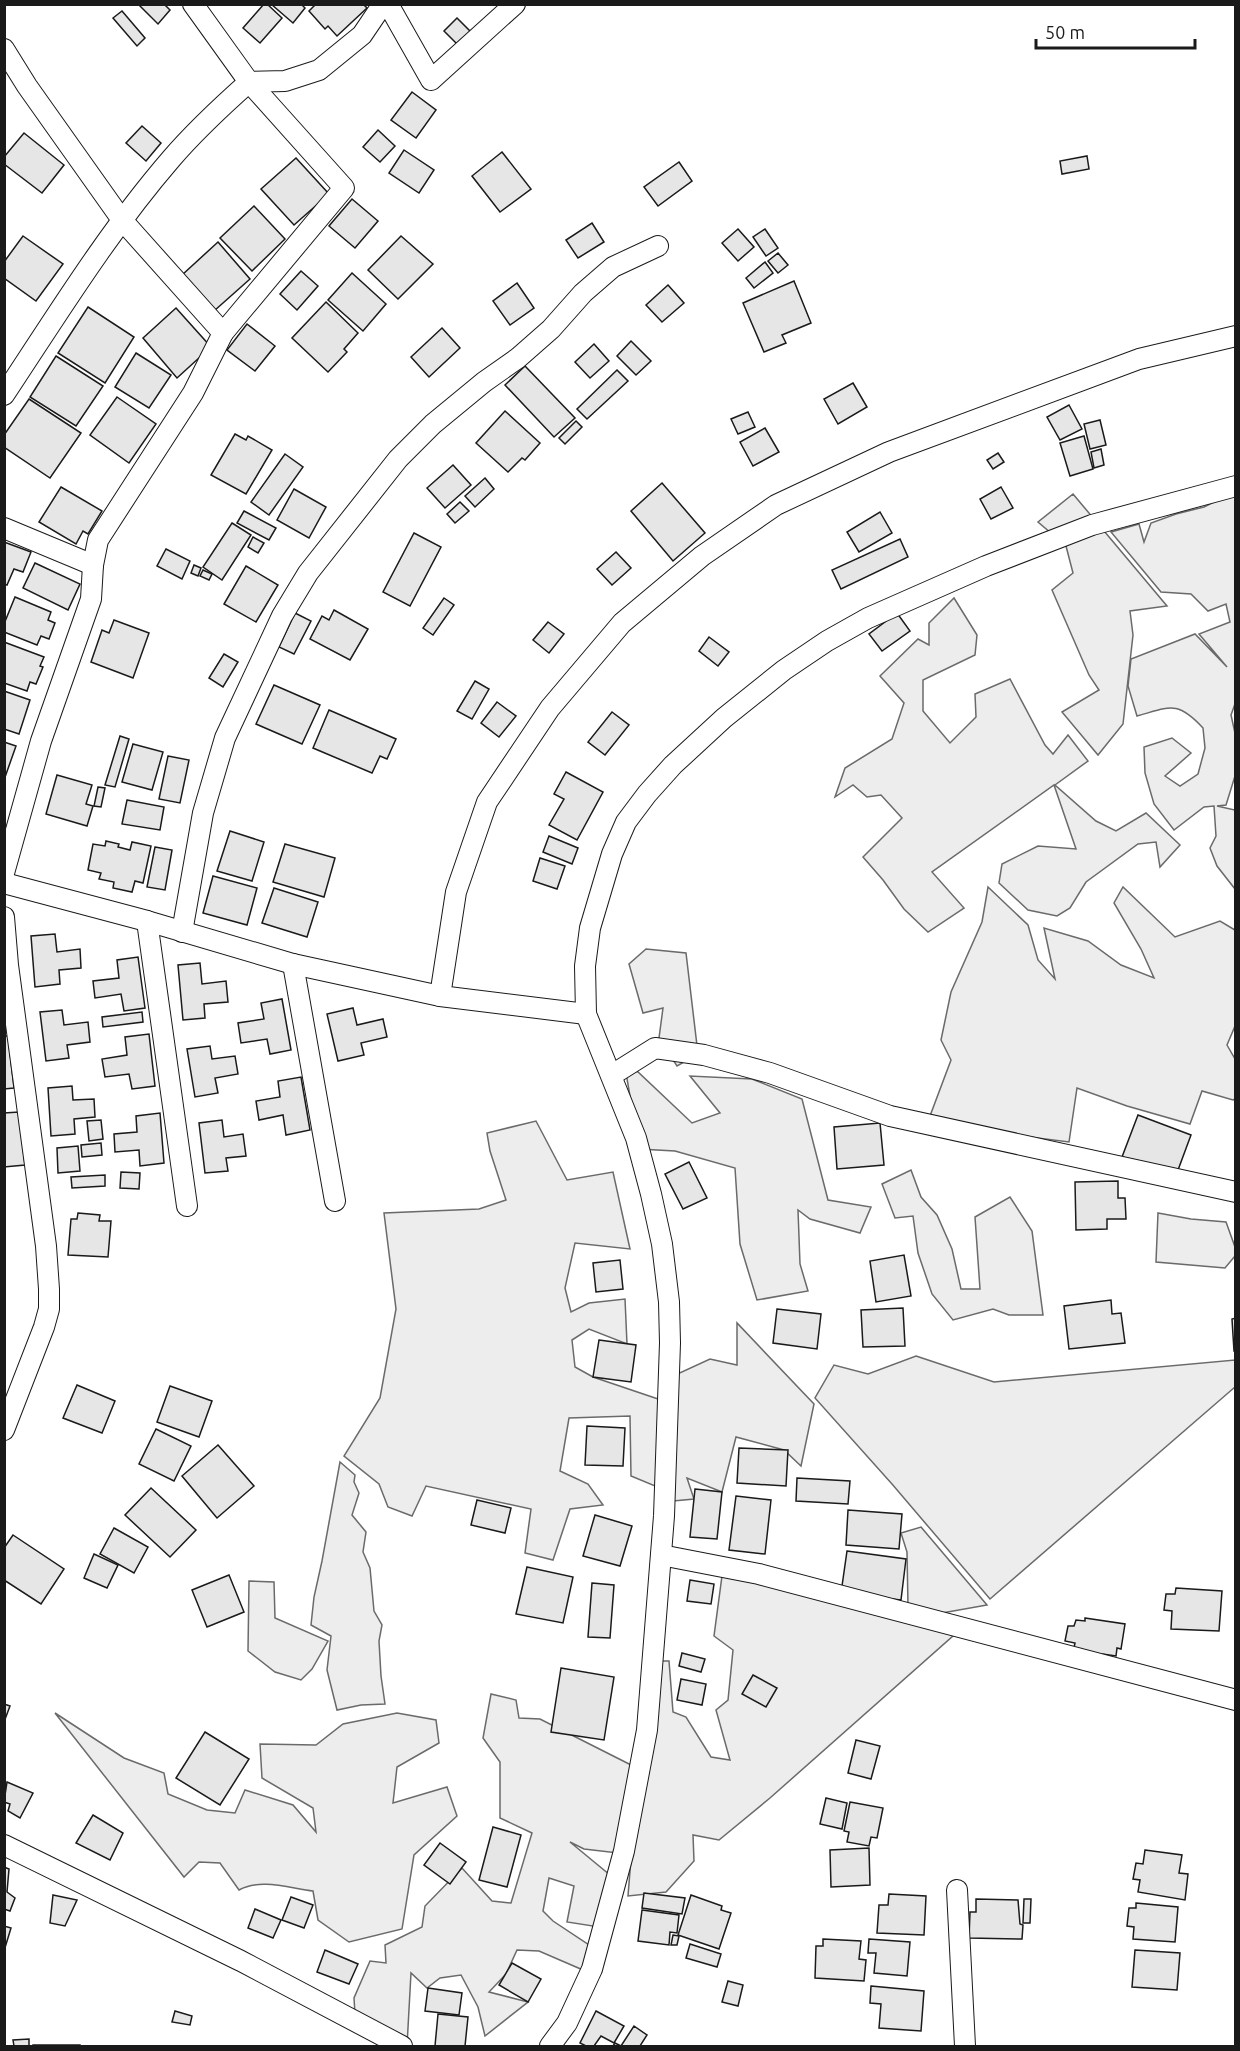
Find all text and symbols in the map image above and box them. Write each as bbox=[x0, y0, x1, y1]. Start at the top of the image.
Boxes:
scale bar bbox=[1036, 12, 1195, 50]
text: 50 m bbox=[1045, 22, 1085, 42]

